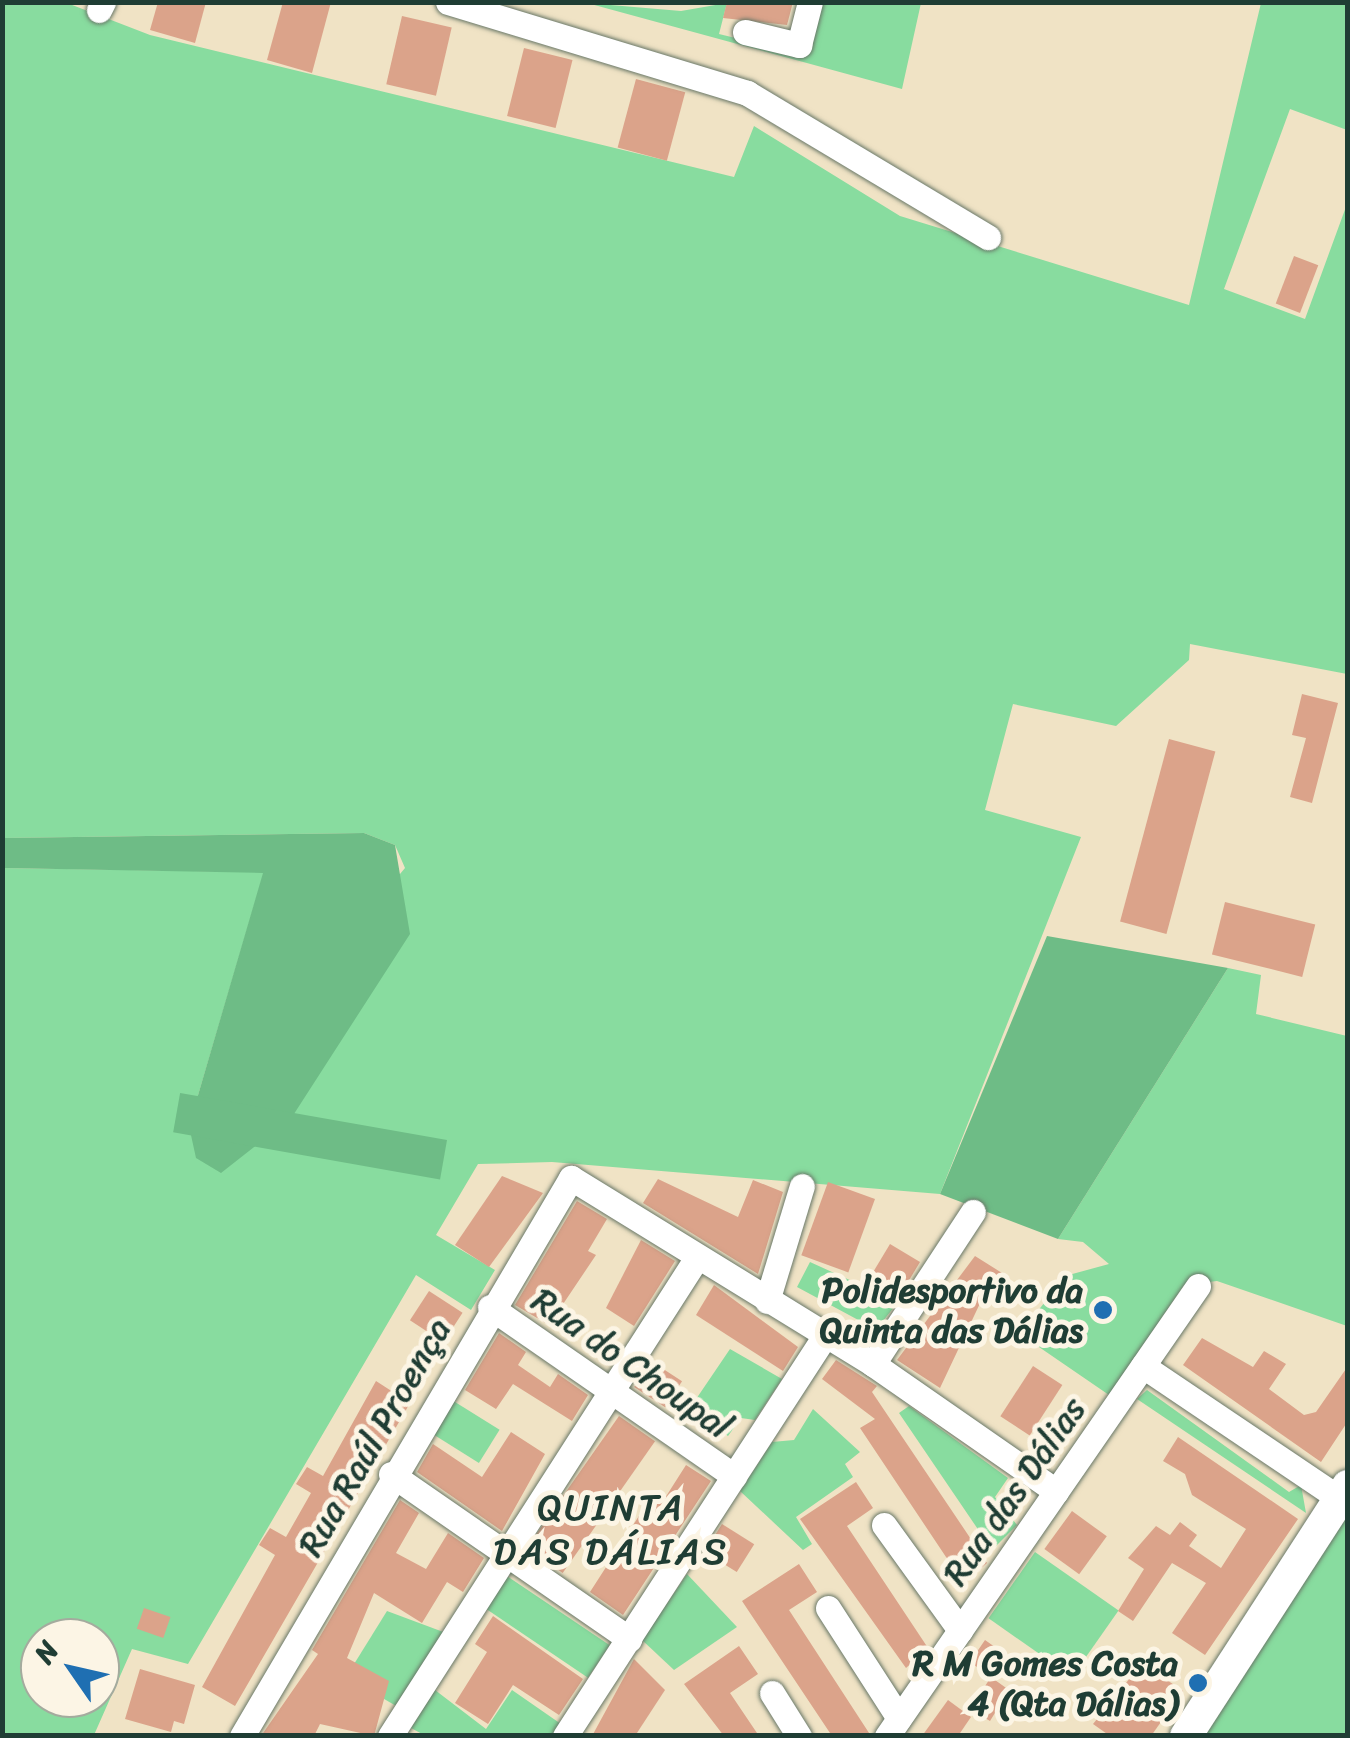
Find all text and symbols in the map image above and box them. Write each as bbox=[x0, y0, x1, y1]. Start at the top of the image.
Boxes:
place label: Polidesportivo da Quinta das Dálias bbox=[818, 1269, 1083, 1351]
street label: Rua do Choupal bbox=[524, 1278, 740, 1448]
marker: Polidesportivo da Quinta das Dálias bbox=[1092, 1299, 1114, 1321]
street label: Rua Raúl Proença bbox=[289, 1310, 459, 1564]
street label: Rua das Dálias bbox=[934, 1389, 1094, 1593]
district label: QUINTA DAS DÁLIAS bbox=[495, 1485, 727, 1575]
north arrow bbox=[20, 1618, 120, 1718]
text: N bbox=[21, 1630, 72, 1674]
place label: R M Gomes Costa 4 (Qta Dálias) bbox=[912, 1642, 1178, 1724]
marker: R M Gomes Costa 4 (Qta Dálias) bbox=[1187, 1672, 1209, 1694]

